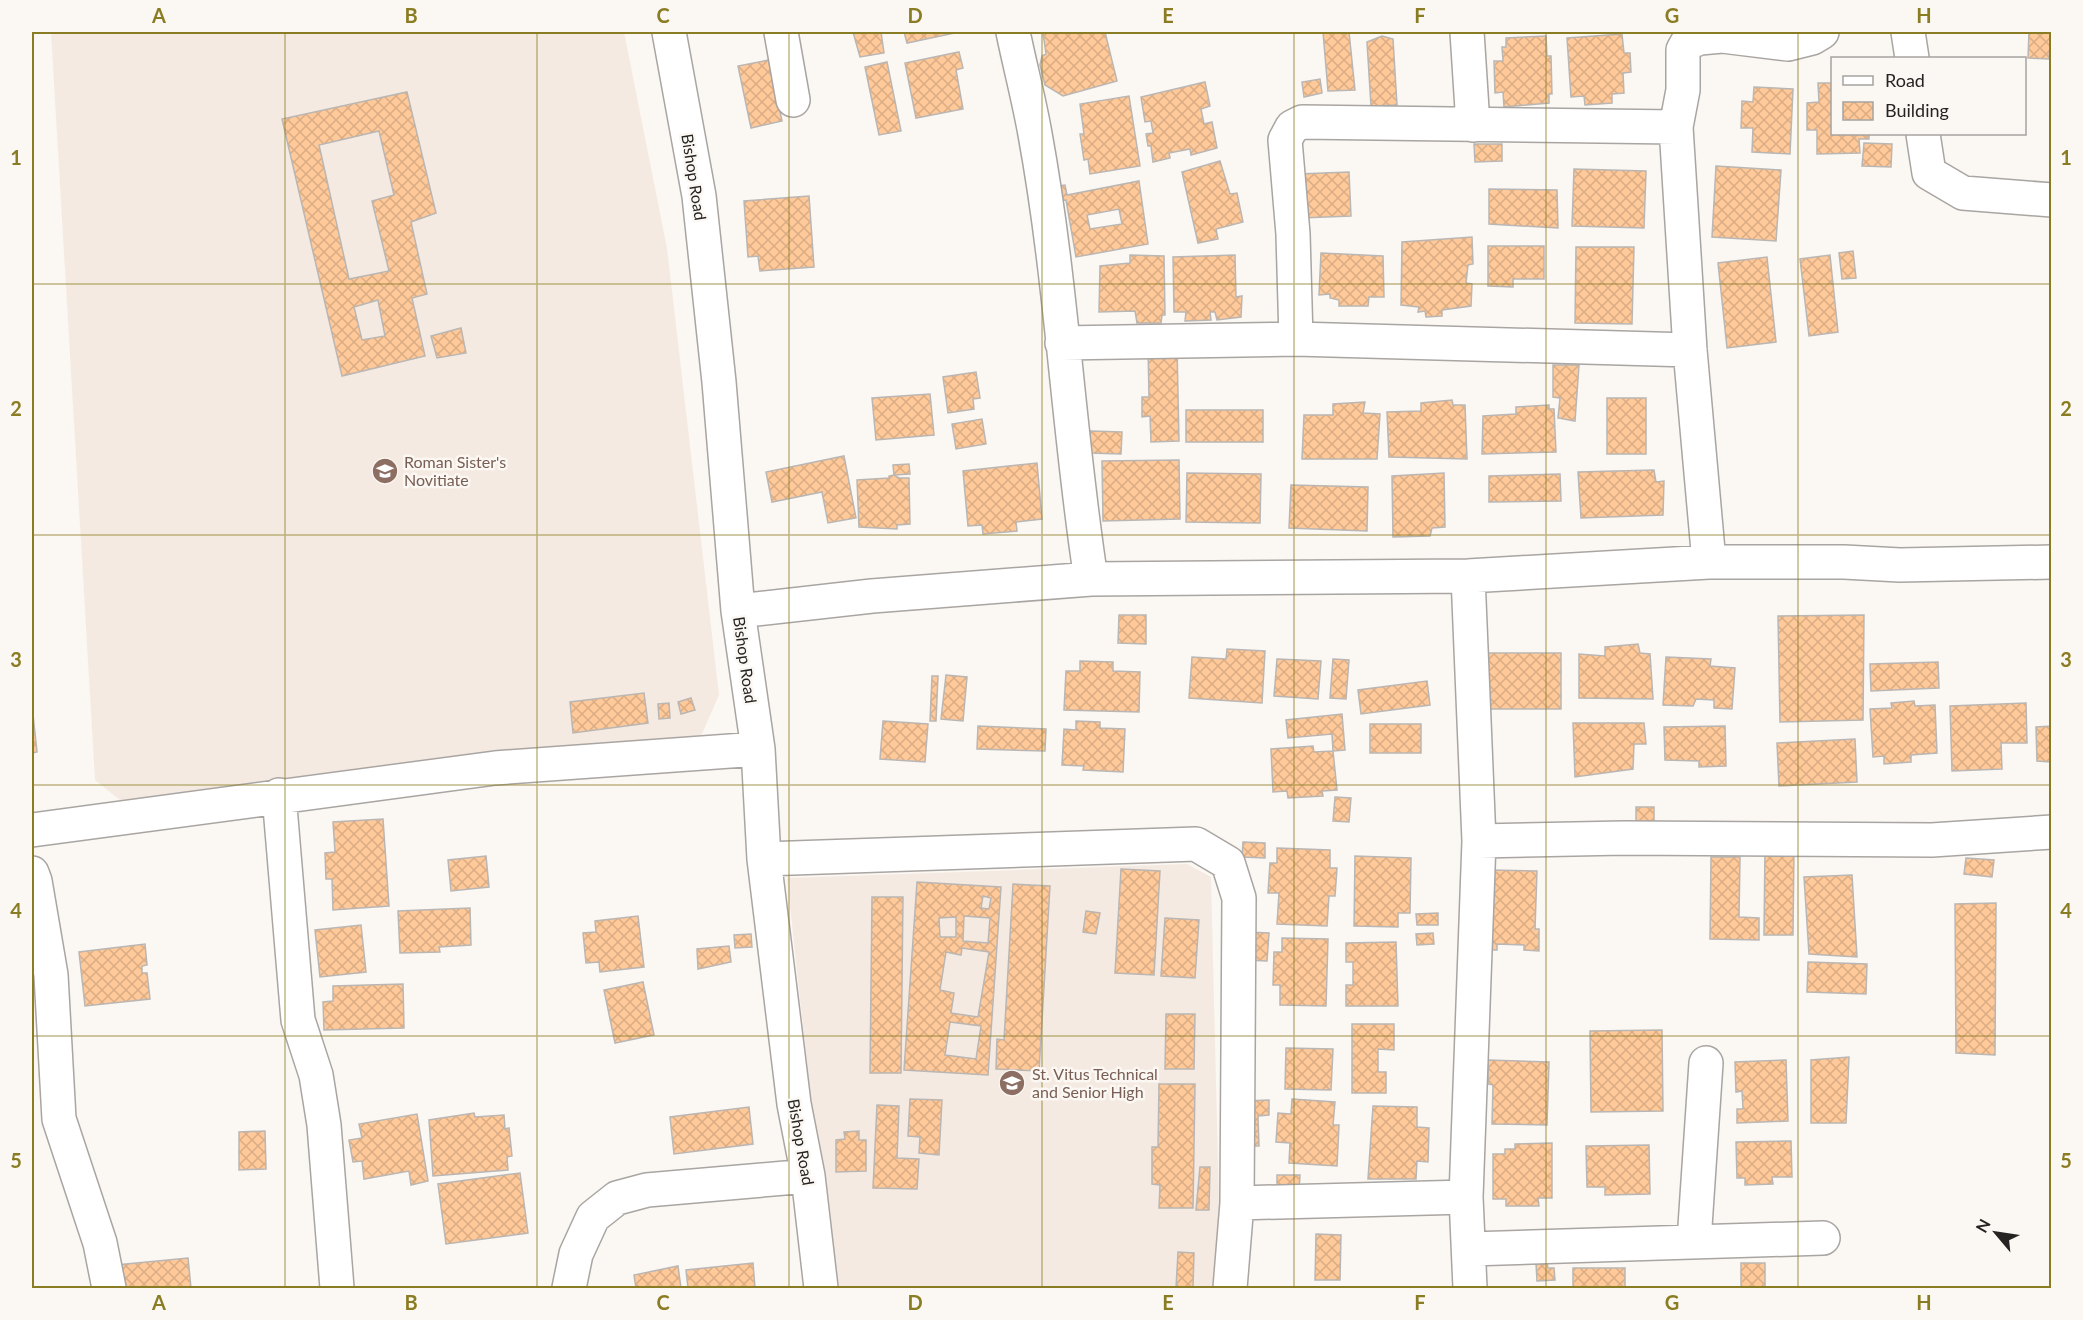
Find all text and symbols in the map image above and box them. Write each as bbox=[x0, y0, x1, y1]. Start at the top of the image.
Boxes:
text: A bbox=[151, 3, 166, 27]
text: B bbox=[404, 3, 418, 27]
text: C bbox=[656, 3, 670, 27]
text: D bbox=[907, 3, 923, 27]
text: E bbox=[1162, 3, 1174, 27]
text: F bbox=[1414, 3, 1426, 27]
text: G bbox=[1665, 3, 1679, 27]
text: H bbox=[1916, 3, 1932, 27]
legend bbox=[1831, 57, 2026, 135]
text: Road bbox=[1885, 69, 1925, 91]
text: Building bbox=[1885, 99, 1949, 121]
street label: Bishop Road bbox=[678, 132, 711, 222]
text: 1 bbox=[10, 145, 22, 169]
text: 1 bbox=[2060, 145, 2072, 169]
text: 2 bbox=[10, 396, 22, 420]
text: 2 bbox=[2060, 396, 2072, 420]
place label: Roman Sister's Novitiate bbox=[404, 452, 506, 489]
school or university icon: Roman Sister's Novitiate bbox=[370, 456, 400, 486]
street label: Bishop Road bbox=[730, 615, 761, 705]
text: 3 bbox=[10, 647, 22, 671]
text: 3 bbox=[2060, 647, 2072, 671]
text: 4 bbox=[10, 898, 22, 922]
text: 4 bbox=[2060, 898, 2072, 922]
place label: St. Vitus Technical and Senior High bbox=[1032, 1064, 1158, 1101]
school or university icon: St. Vitus Technical and Senior High bbox=[997, 1068, 1027, 1098]
street label: Bishop Road bbox=[785, 1097, 818, 1187]
text: 5 bbox=[10, 1148, 22, 1172]
text: 5 bbox=[2060, 1148, 2072, 1172]
north arrow bbox=[1966, 1203, 2026, 1263]
text: N bbox=[1971, 1215, 1994, 1235]
text: A bbox=[151, 1290, 166, 1314]
text: B bbox=[404, 1290, 418, 1314]
text: C bbox=[656, 1290, 670, 1314]
text: D bbox=[907, 1290, 923, 1314]
text: E bbox=[1162, 1290, 1174, 1314]
text: F bbox=[1414, 1290, 1426, 1314]
text: G bbox=[1665, 1290, 1679, 1314]
text: H bbox=[1916, 1290, 1932, 1314]

